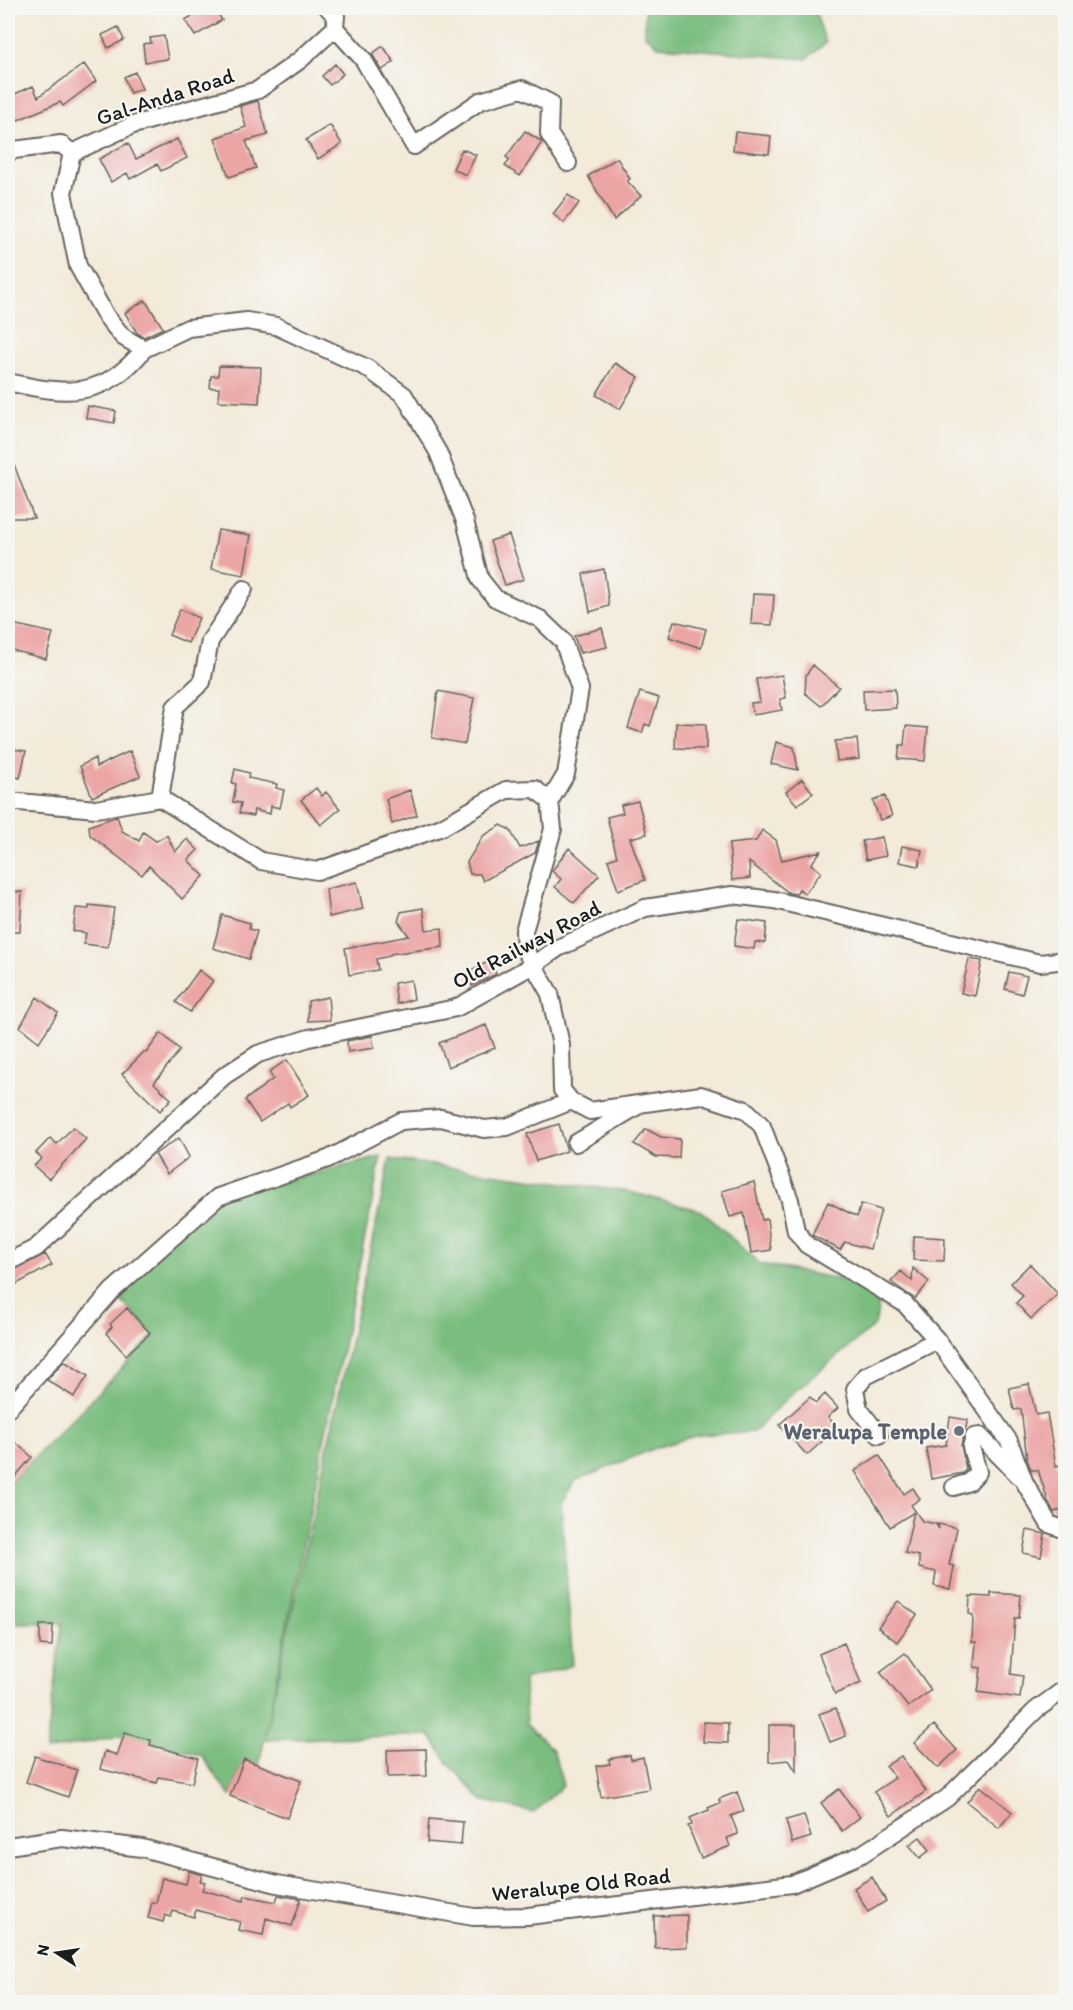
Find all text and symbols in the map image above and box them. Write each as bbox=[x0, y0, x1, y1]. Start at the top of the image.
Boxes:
street label: Gal-Anda Road bbox=[93, 61, 237, 131]
street label: Old Railway Road bbox=[447, 894, 605, 995]
place label: Weralupa Temple bbox=[783, 1418, 947, 1445]
marker: Weralupa Temple bbox=[952, 1424, 966, 1438]
street label: Weralupe Old Road bbox=[490, 1862, 672, 1907]
north arrow bbox=[27, 1923, 87, 1983]
text: N bbox=[32, 1943, 53, 1957]

